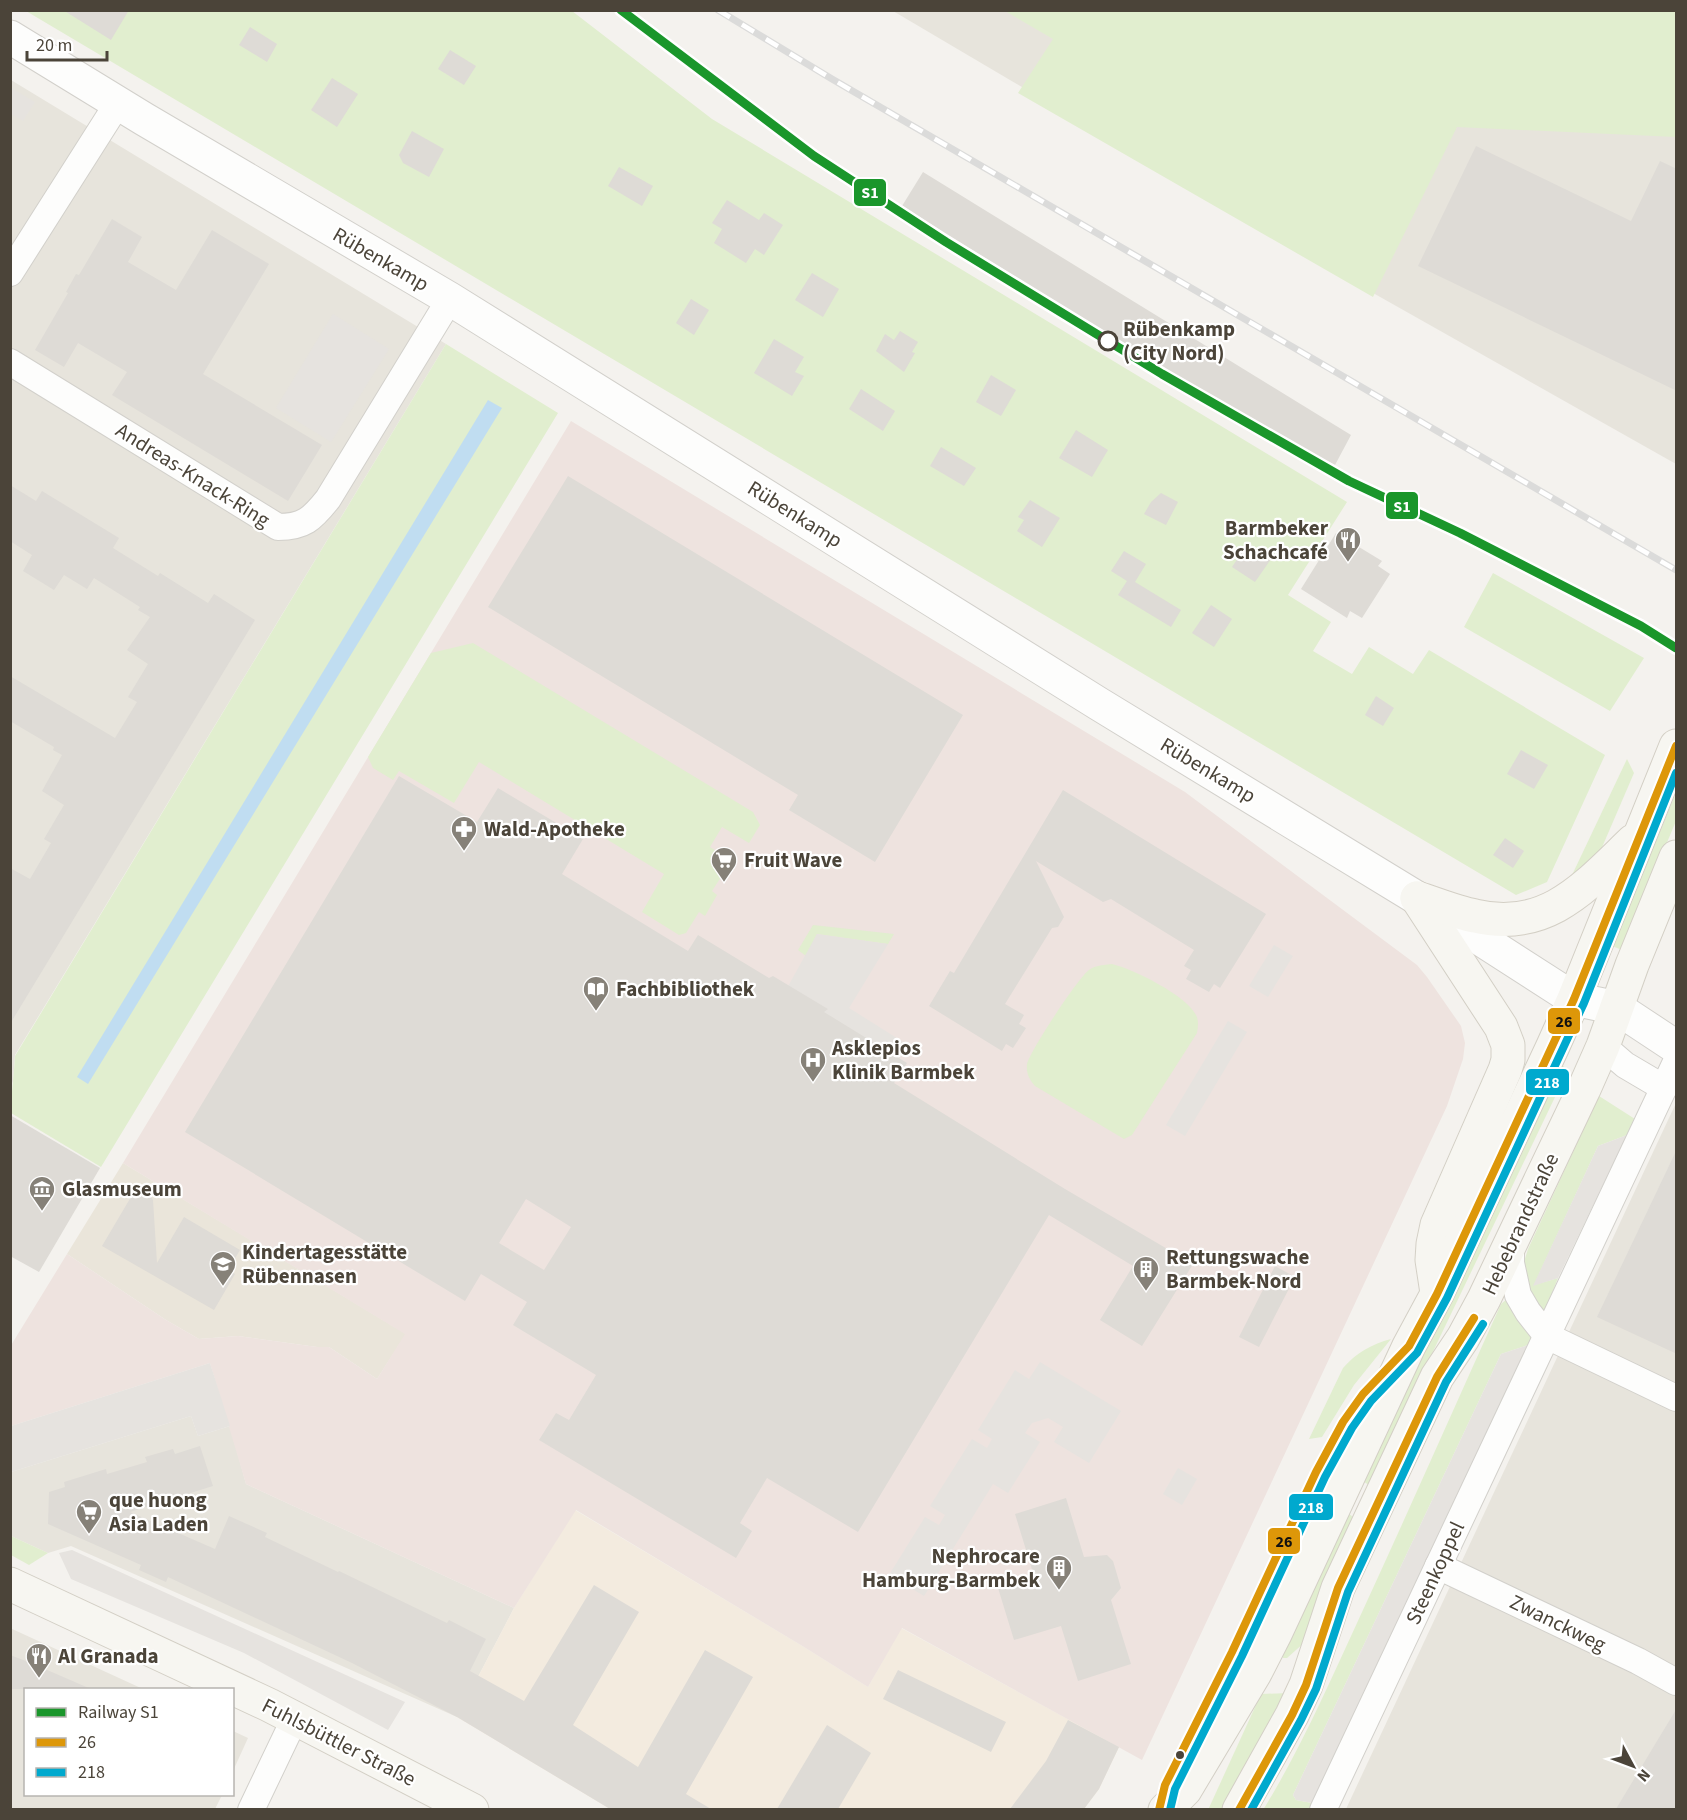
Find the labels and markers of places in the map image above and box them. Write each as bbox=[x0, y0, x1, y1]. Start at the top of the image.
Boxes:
place label: Rübenkamp (City Nord) bbox=[1123, 314, 1235, 368]
marker: Rübenkamp (City Nord) bbox=[1098, 331, 1118, 351]
place label: Barmbeker Schachcafé bbox=[1223, 513, 1329, 567]
restaurant icon: Barmbeker Schachcafé bbox=[1333, 525, 1363, 563]
pharmacy icon: Wald-Apotheke bbox=[449, 814, 479, 852]
place label: Wald-Apotheke bbox=[484, 814, 625, 844]
supermarket icon: Fruit Wave bbox=[709, 845, 739, 883]
place label: Fruit Wave bbox=[744, 845, 843, 875]
library icon: Fachbibliothek bbox=[581, 974, 611, 1012]
place label: Fachbibliothek bbox=[616, 974, 755, 1004]
place label: Asklepios Klinik Barmbek bbox=[831, 1033, 975, 1087]
hospital icon: Asklepios Klinik Barmbek bbox=[798, 1045, 828, 1083]
museum icon: Glasmuseum bbox=[27, 1174, 57, 1212]
place label: Glasmuseum bbox=[62, 1174, 182, 1204]
place label: Kindertagesstätte Rübennasen bbox=[242, 1237, 407, 1291]
place label: Rettungswache Barmbek-Nord bbox=[1166, 1242, 1309, 1296]
school or university icon: Kindertagesstätte Rübennasen bbox=[208, 1249, 238, 1287]
building icon: Rettungswache Barmbek-Nord bbox=[1131, 1254, 1161, 1292]
place label: que huong Asia Laden bbox=[108, 1485, 209, 1539]
supermarket icon: que huong Asia Laden bbox=[74, 1497, 104, 1535]
place label: Nephrocare Hamburg-Barmbek bbox=[862, 1541, 1040, 1595]
building icon: Nephrocare Hamburg-Barmbek bbox=[1044, 1553, 1074, 1591]
restaurant icon: Al Granada bbox=[24, 1641, 54, 1679]
place label: Al Granada bbox=[57, 1641, 159, 1671]
unlabelled marker bbox=[1174, 1749, 1186, 1761]

